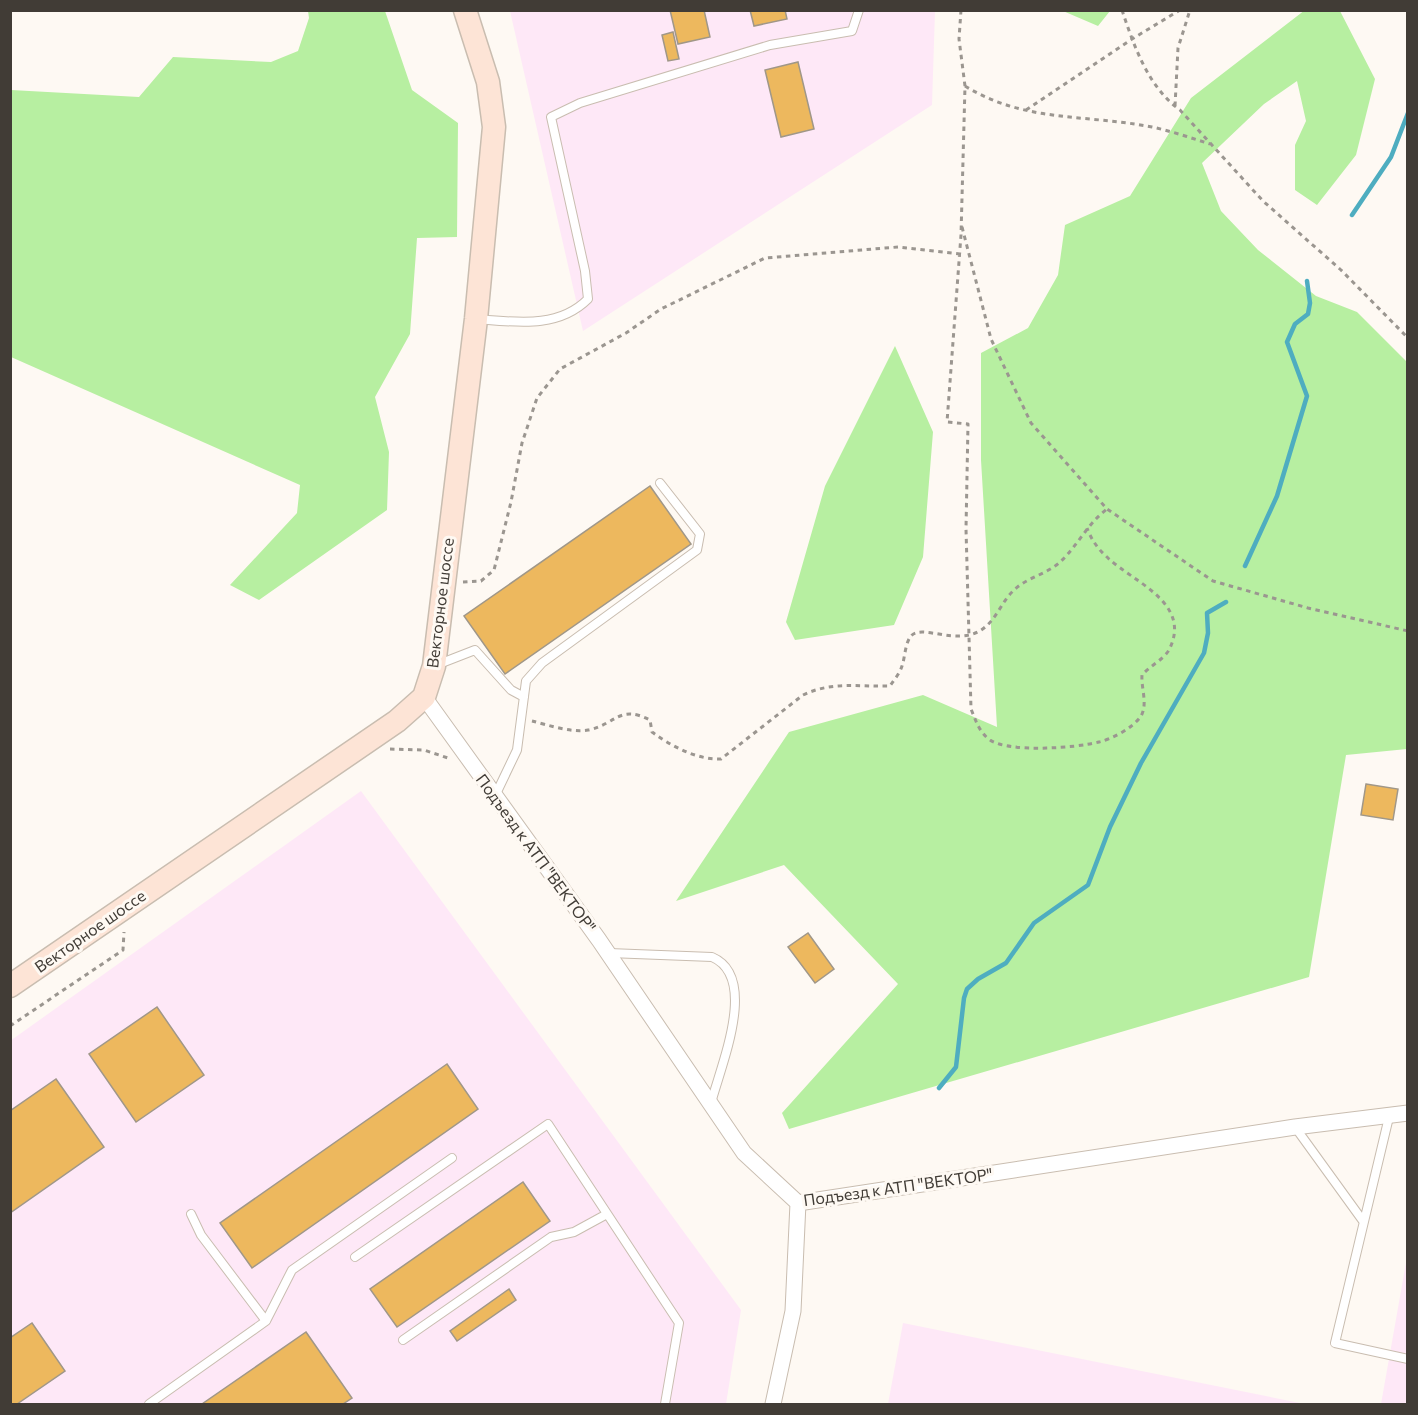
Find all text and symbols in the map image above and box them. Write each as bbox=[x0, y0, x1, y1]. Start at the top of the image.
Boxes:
street label: Векторное шоссе bbox=[422, 537, 457, 669]
street label: Подъезд к АТП "ВЕКТОР" bbox=[473, 770, 600, 936]
street label: Векторное шоссе bbox=[31, 885, 149, 976]
street label: Подъезд к АТП "ВЕКТОР" bbox=[802, 1164, 994, 1209]

